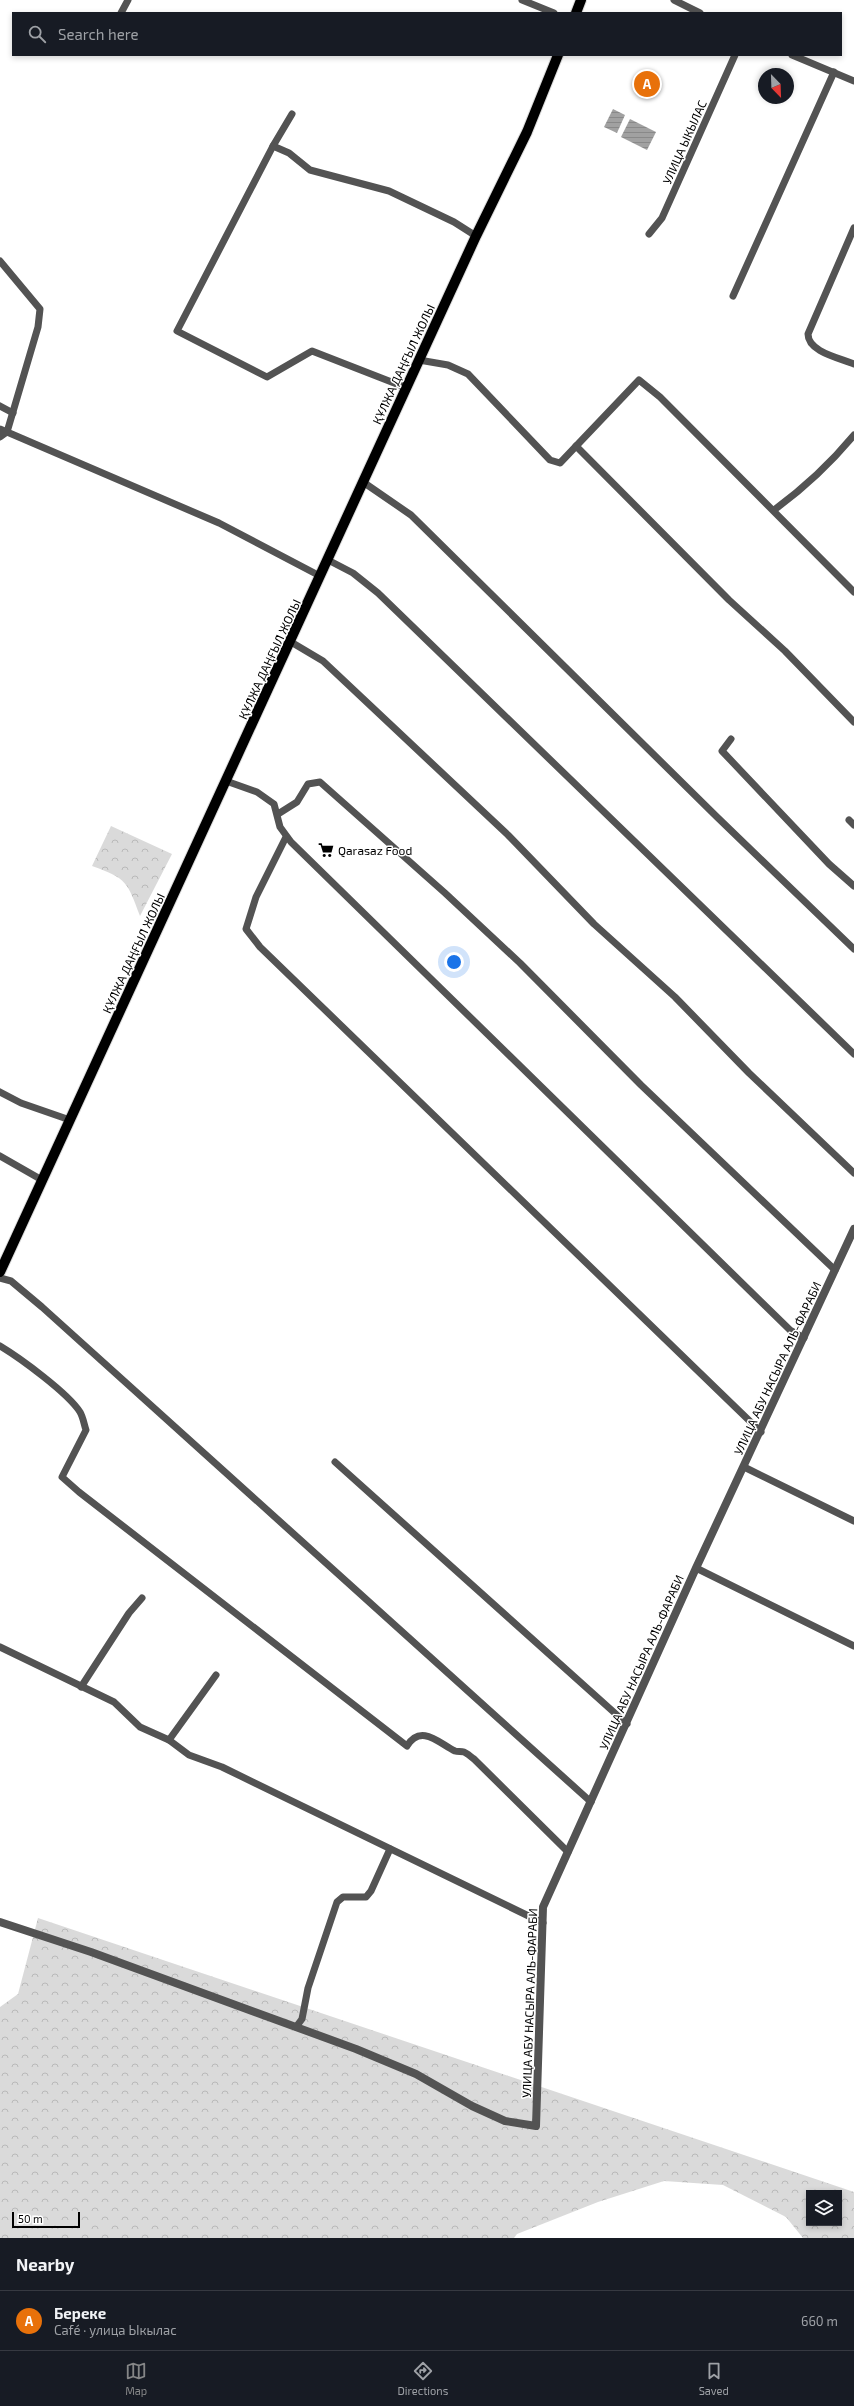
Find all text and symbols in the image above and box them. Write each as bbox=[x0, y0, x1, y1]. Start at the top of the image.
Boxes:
search box bbox=[12, 12, 842, 56]
icon: search bbox=[26, 23, 48, 45]
text: Search here bbox=[58, 25, 139, 43]
north arrow bbox=[758, 68, 794, 104]
pin: A bbox=[634, 69, 660, 99]
street label: УЛИЦА ЫКЫЛАС bbox=[659, 98, 709, 186]
street label: ҚҰЛЖА ДАҢҒЫЛ ЖОЛЫ bbox=[369, 302, 437, 426]
street label: ҚҰЛЖА ДАҢҒЫЛ ЖОЛЫ bbox=[235, 597, 303, 721]
supermarket icon: Qarasaz Food bbox=[317, 841, 335, 859]
place label: Qarasaz Food bbox=[338, 843, 412, 858]
street label: ҚҰЛЖА ДАҢҒЫЛ ЖОЛЫ bbox=[99, 891, 167, 1015]
your location bbox=[444, 952, 464, 972]
street label: УЛИЦА АБУ НАСЫРА АЛЬ-ФАРАБИ bbox=[731, 1279, 823, 1457]
street label: УЛИЦА АБУ НАСЫРА АЛЬ-ФАРАБИ bbox=[596, 1573, 686, 1751]
street label: УЛИЦА АБУ НАСЫРА АЛЬ-ФАРАБИ bbox=[519, 1908, 539, 2098]
map controls bbox=[806, 2190, 842, 2226]
button: layers bbox=[806, 2190, 842, 2226]
scale bar bbox=[12, 2210, 80, 2229]
text: 50 m bbox=[18, 2212, 43, 2225]
text: Nearby bbox=[16, 2254, 74, 2274]
text: Береке bbox=[54, 2304, 106, 2322]
text: A bbox=[25, 2313, 33, 2329]
text: 660 m bbox=[801, 2313, 838, 2329]
text: Café · улица Ыкылас bbox=[54, 2322, 177, 2338]
tab: Map bbox=[125, 2360, 147, 2397]
tab: Directions bbox=[398, 2360, 448, 2397]
tab: Saved bbox=[699, 2360, 729, 2397]

